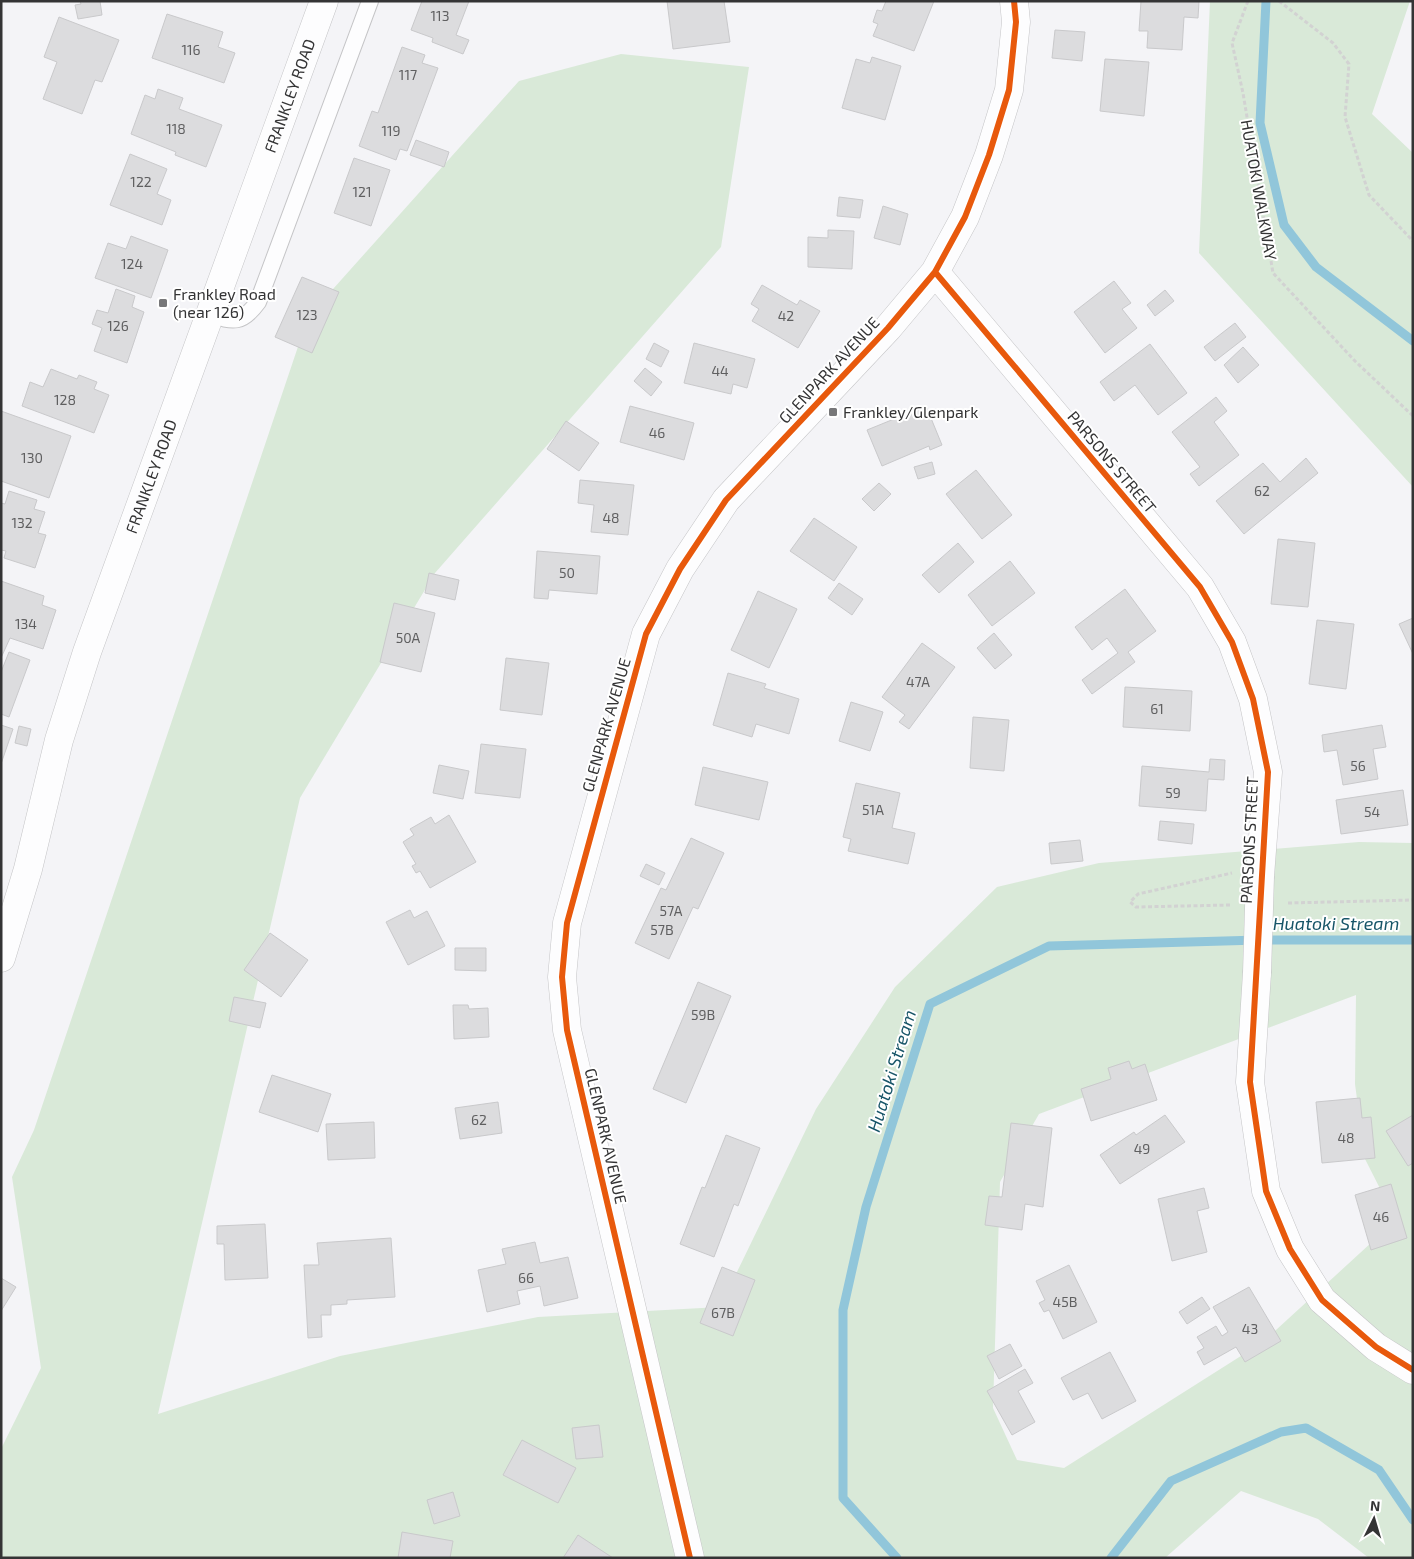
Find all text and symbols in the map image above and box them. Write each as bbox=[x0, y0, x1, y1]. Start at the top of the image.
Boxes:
house number: 113 bbox=[431, 7, 449, 24]
street label: FRANKLEY ROAD bbox=[260, 36, 318, 155]
house number: 116 bbox=[181, 41, 201, 58]
house number: 117 bbox=[399, 66, 417, 83]
street label: HUATOKI WALKWAY bbox=[1238, 118, 1281, 262]
house number: 118 bbox=[166, 120, 186, 137]
house number: 119 bbox=[381, 122, 401, 139]
house number: 122 bbox=[130, 173, 152, 190]
house number: 121 bbox=[352, 183, 372, 200]
house number: 124 bbox=[121, 255, 143, 272]
place label: Frankley Road (near 126) bbox=[173, 284, 276, 321]
marker: Frankley Road (near 126) bbox=[157, 297, 169, 309]
house number: 123 bbox=[296, 306, 318, 323]
house number: 42 bbox=[778, 307, 794, 324]
street label: GLENPARK AVENUE bbox=[774, 312, 883, 427]
house number: 126 bbox=[107, 317, 129, 334]
house number: 44 bbox=[711, 362, 729, 379]
house number: 128 bbox=[54, 391, 76, 408]
place label: Frankley/Glenpark bbox=[843, 402, 978, 421]
marker: Frankley/Glenpark bbox=[827, 406, 839, 418]
street label: PARSONS STREET bbox=[1064, 407, 1161, 517]
street label: FRANKLEY ROAD bbox=[121, 417, 180, 536]
house number: 46 bbox=[649, 424, 665, 441]
house number: 130 bbox=[21, 449, 43, 466]
house number: 62 bbox=[1254, 482, 1270, 499]
house number: 48 bbox=[602, 509, 620, 526]
house number: 132 bbox=[11, 514, 33, 531]
house number: 50 bbox=[559, 564, 575, 581]
house number: 134 bbox=[15, 615, 37, 632]
house number: 50A bbox=[396, 629, 421, 646]
street label: GLENPARK AVENUE bbox=[577, 656, 634, 794]
house number: 47A bbox=[906, 673, 930, 690]
house number: 61 bbox=[1150, 700, 1164, 717]
house number: 56 bbox=[1350, 757, 1366, 774]
street label: PARSONS STREET bbox=[1236, 776, 1261, 904]
house number: 59 bbox=[1165, 784, 1181, 801]
house number: 51A bbox=[862, 801, 884, 818]
house number: 54 bbox=[1364, 803, 1380, 820]
house number: 57A bbox=[660, 902, 683, 919]
water label: Huatoki Stream bbox=[1273, 912, 1399, 934]
house number: 57B bbox=[650, 921, 674, 938]
house number: 59B bbox=[691, 1006, 715, 1023]
water label: Huatoki Stream bbox=[862, 1007, 920, 1135]
street label: GLENPARK AVENUE bbox=[582, 1066, 631, 1206]
house number: 62 bbox=[471, 1111, 487, 1128]
house number: 48 bbox=[1337, 1129, 1355, 1146]
house number: 49 bbox=[1134, 1140, 1150, 1157]
house number: 46 bbox=[1373, 1208, 1389, 1225]
house number: 66 bbox=[518, 1269, 534, 1286]
house number: 45B bbox=[1053, 1293, 1077, 1310]
house number: 67B bbox=[711, 1304, 735, 1321]
house number: 43 bbox=[1242, 1320, 1258, 1337]
north arrow bbox=[1349, 1494, 1399, 1544]
text: N bbox=[1369, 1497, 1381, 1514]

